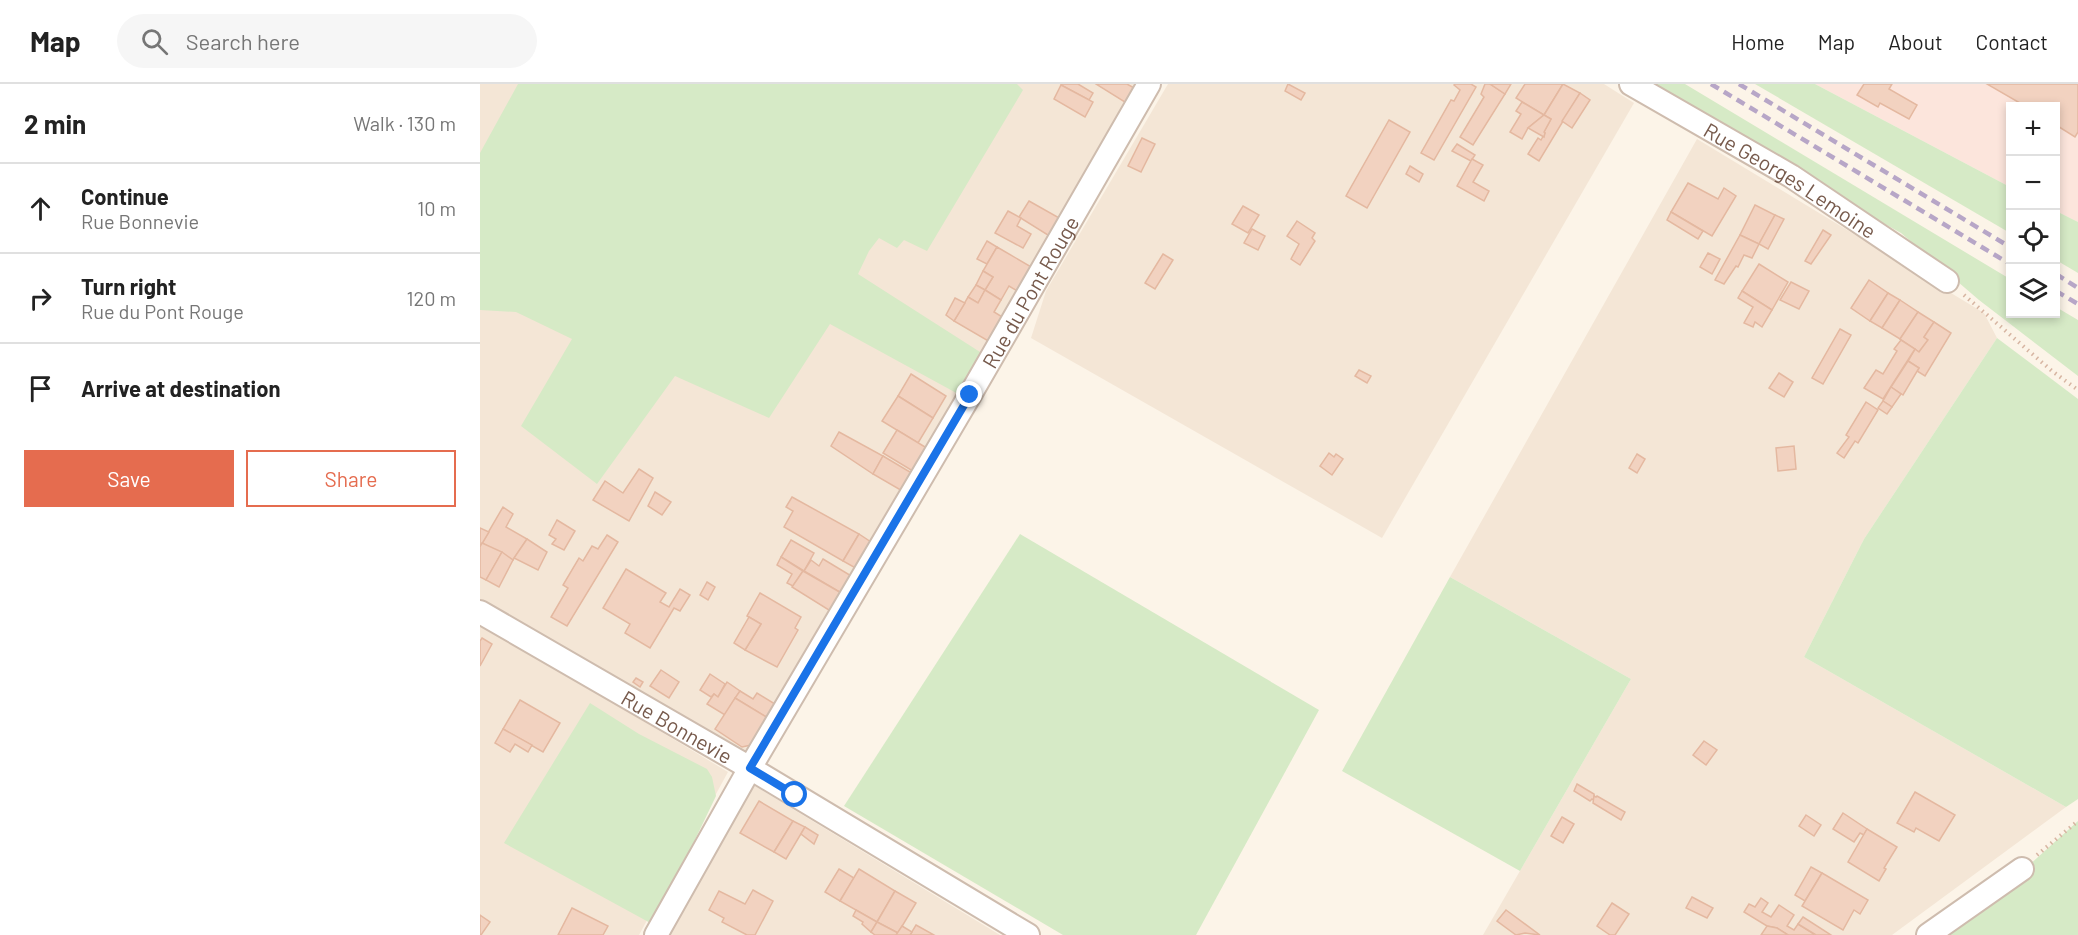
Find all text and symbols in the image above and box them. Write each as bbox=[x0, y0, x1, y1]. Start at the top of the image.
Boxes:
search box bbox=[117, 14, 537, 68]
text: Map bbox=[30, 24, 81, 58]
icon: search bbox=[138, 25, 171, 58]
text: Search here bbox=[186, 28, 300, 54]
text: Home bbox=[1731, 29, 1785, 54]
text: Map bbox=[1818, 29, 1855, 54]
text: About bbox=[1888, 29, 1943, 54]
text: Contact bbox=[1976, 29, 2048, 54]
map controls bbox=[2006, 102, 2060, 318]
button: + bbox=[2006, 102, 2060, 156]
text: 2 min bbox=[24, 108, 86, 139]
text: Walk · 130 m bbox=[353, 111, 456, 135]
street label: Rue Georges Lemoine bbox=[1700, 116, 1882, 243]
button: − bbox=[2006, 156, 2060, 210]
text: Continue bbox=[81, 183, 169, 209]
icon: ahead bbox=[24, 192, 57, 225]
text: 10 m bbox=[417, 196, 456, 220]
text: Rue Bonnevie bbox=[81, 209, 199, 233]
button: locate bbox=[2006, 210, 2060, 264]
street label: Rue du Pont Rouge bbox=[976, 211, 1083, 372]
button: layers bbox=[2006, 264, 2060, 318]
text: Turn right bbox=[81, 273, 176, 299]
icon: right bbox=[24, 282, 57, 315]
text: 120 m bbox=[406, 286, 456, 310]
text: Rue du Pont Rouge bbox=[81, 299, 244, 323]
icon: arrive bbox=[24, 372, 57, 405]
text: Arrive at destination bbox=[81, 375, 280, 401]
route end bbox=[956, 381, 982, 407]
button: Save bbox=[24, 450, 234, 507]
button: Share bbox=[246, 450, 456, 507]
street label: Rue Bonnevie bbox=[617, 684, 737, 768]
route start bbox=[781, 781, 807, 807]

